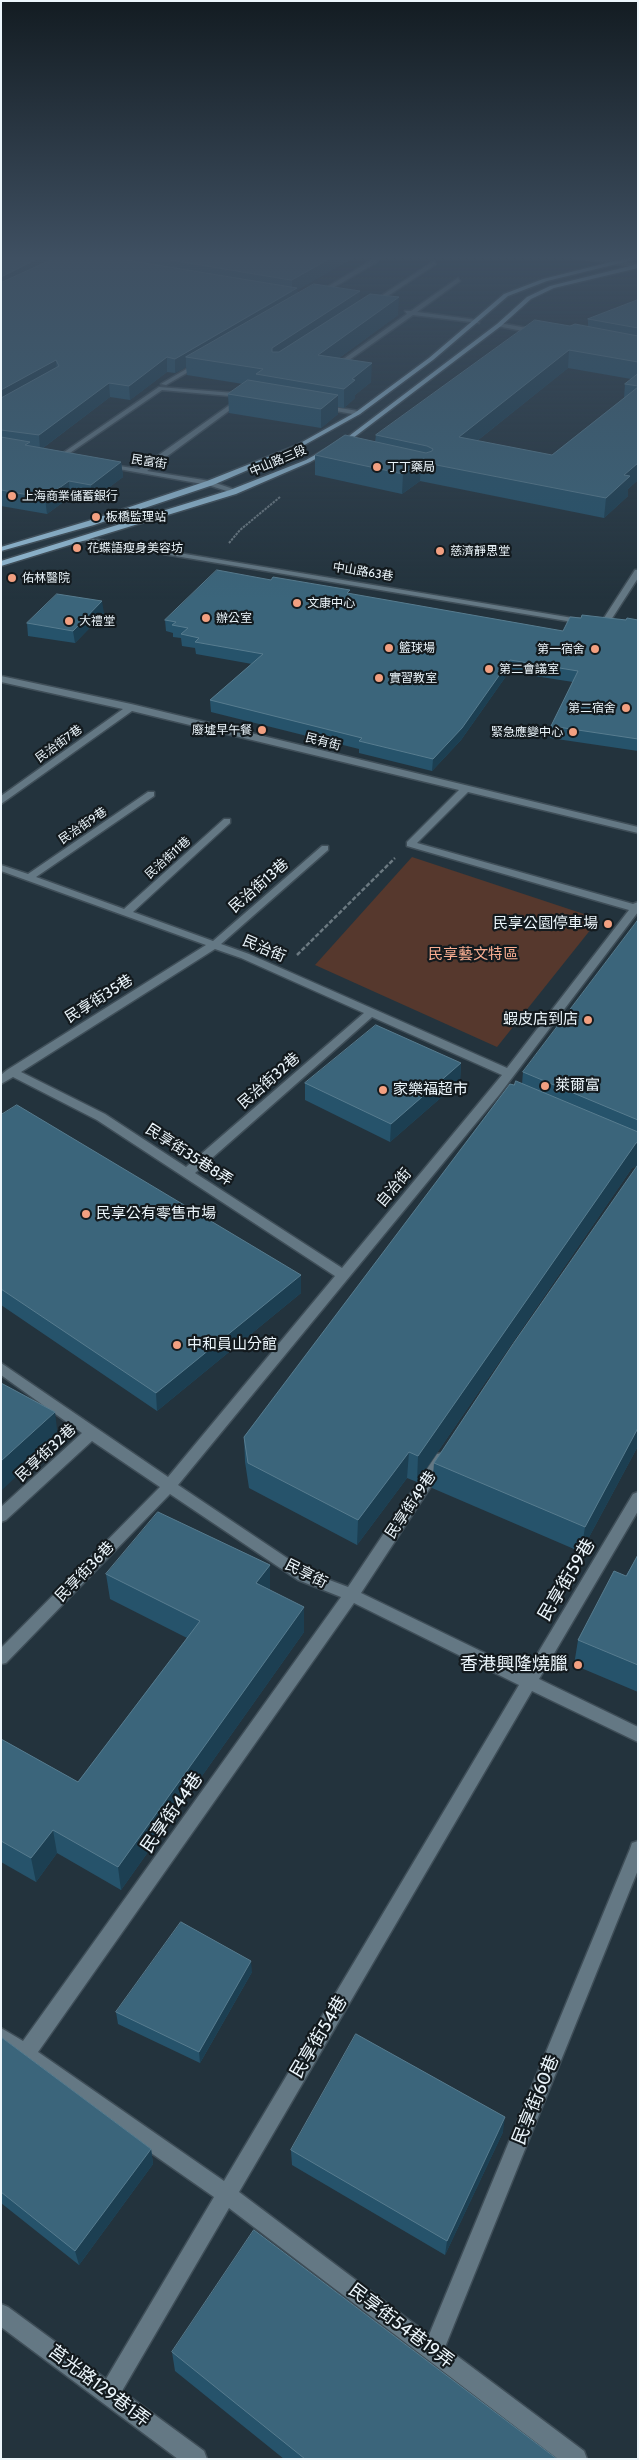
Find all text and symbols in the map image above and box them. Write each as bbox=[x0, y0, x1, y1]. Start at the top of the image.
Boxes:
street label: 中山路三段 bbox=[248, 443, 308, 479]
street label: 民富街 bbox=[130, 452, 168, 472]
place label: 丁丁藥局 bbox=[387, 460, 435, 474]
marker: 丁丁藥局 bbox=[371, 461, 383, 473]
place label: 上海商業儲蓄銀行 bbox=[22, 489, 118, 503]
marker: 上海商業儲蓄銀行 bbox=[6, 490, 18, 502]
place label: 板橋監理站 bbox=[106, 510, 166, 524]
marker: 板橋監理站 bbox=[90, 511, 102, 523]
place label: 花蝶語瘦身美容坊 bbox=[87, 541, 183, 555]
marker: 花蝶語瘦身美容坊 bbox=[71, 542, 83, 554]
place label: 慈濟靜思堂 bbox=[450, 544, 510, 558]
marker: 慈濟靜思堂 bbox=[434, 545, 446, 557]
street label: 中山路63巷 bbox=[332, 560, 394, 584]
place label: 佑林醫院 bbox=[22, 571, 70, 585]
marker: 佑林醫院 bbox=[6, 572, 18, 584]
place label: 文康中心 bbox=[307, 596, 355, 610]
marker: 文康中心 bbox=[291, 597, 303, 609]
place label: 辦公室 bbox=[216, 611, 252, 625]
marker: 辦公室 bbox=[200, 612, 212, 624]
place label: 大禮堂 bbox=[79, 614, 115, 628]
marker: 大禮堂 bbox=[63, 615, 75, 627]
place label: 籃球場 bbox=[399, 641, 435, 655]
marker: 籃球場 bbox=[383, 642, 395, 654]
place label: 第一宿舍 bbox=[537, 642, 585, 656]
marker: 第一宿舍 bbox=[589, 643, 601, 655]
place label: 第二會議室 bbox=[499, 662, 559, 676]
marker: 第二會議室 bbox=[483, 663, 495, 675]
place label: 實習教室 bbox=[389, 671, 437, 685]
marker: 實習教室 bbox=[373, 672, 385, 684]
place label: 第二宿舍 bbox=[568, 701, 616, 715]
marker: 第二宿舍 bbox=[620, 702, 632, 714]
street label: 民治街7巷 bbox=[33, 722, 85, 766]
place label: 廢墟早午餐 bbox=[192, 723, 252, 737]
marker: 廢墟早午餐 bbox=[256, 724, 268, 736]
place label: 緊急應變中心 bbox=[491, 725, 563, 739]
marker: 緊急應變中心 bbox=[567, 726, 579, 738]
street label: 民有街 bbox=[304, 731, 342, 753]
street label: 民治街9巷 bbox=[56, 805, 110, 847]
street label: 民治街11巷 bbox=[142, 834, 194, 882]
street label: 民治街13巷 bbox=[226, 855, 292, 917]
place label: 民享公園停車場 bbox=[493, 915, 598, 933]
marker: 民享公園停車場 bbox=[602, 918, 614, 930]
street label: 民治街 bbox=[240, 932, 288, 966]
park label: 民享藝文特區 bbox=[428, 946, 518, 964]
street label: 民享街35巷 bbox=[62, 971, 136, 1027]
place label: 蝦皮店到店 bbox=[503, 1011, 578, 1029]
marker: 蝦皮店到店 bbox=[582, 1014, 594, 1026]
street label: 民治街32巷 bbox=[234, 1049, 304, 1113]
place label: 萊爾富 bbox=[555, 1077, 600, 1095]
marker: 萊爾富 bbox=[539, 1080, 551, 1092]
place label: 家樂福超市 bbox=[393, 1081, 468, 1099]
marker: 家樂福超市 bbox=[377, 1084, 389, 1096]
street label: 民享街35巷8弄 bbox=[142, 1120, 236, 1190]
street label: 自治街 bbox=[373, 1165, 415, 1211]
place label: 民享公有零售市場 bbox=[96, 1205, 216, 1223]
marker: 民享公有零售市場 bbox=[80, 1208, 92, 1220]
place label: 中和員山分館 bbox=[187, 1336, 277, 1354]
marker: 中和員山分館 bbox=[171, 1339, 183, 1351]
street label: 民享街32巷 bbox=[12, 1421, 80, 1485]
street label: 民享街49巷 bbox=[382, 1468, 440, 1542]
street label: 民享街59巷 bbox=[534, 1535, 600, 1625]
street label: 民享街36巷 bbox=[52, 1538, 118, 1606]
street label: 民享街 bbox=[282, 1556, 330, 1592]
place label: 香港興隆燒臘 bbox=[460, 1654, 568, 1676]
marker: 香港興隆燒臘 bbox=[572, 1659, 584, 1671]
street label: 民享街44巷 bbox=[137, 1769, 207, 1857]
street label: 民享街54巷 bbox=[286, 1992, 352, 2082]
street label: 民享街60巷 bbox=[508, 2052, 564, 2148]
street label: 民享街54巷19弄 bbox=[344, 2279, 458, 2373]
street label: 莒光路129巷1弄 bbox=[44, 2341, 154, 2431]

